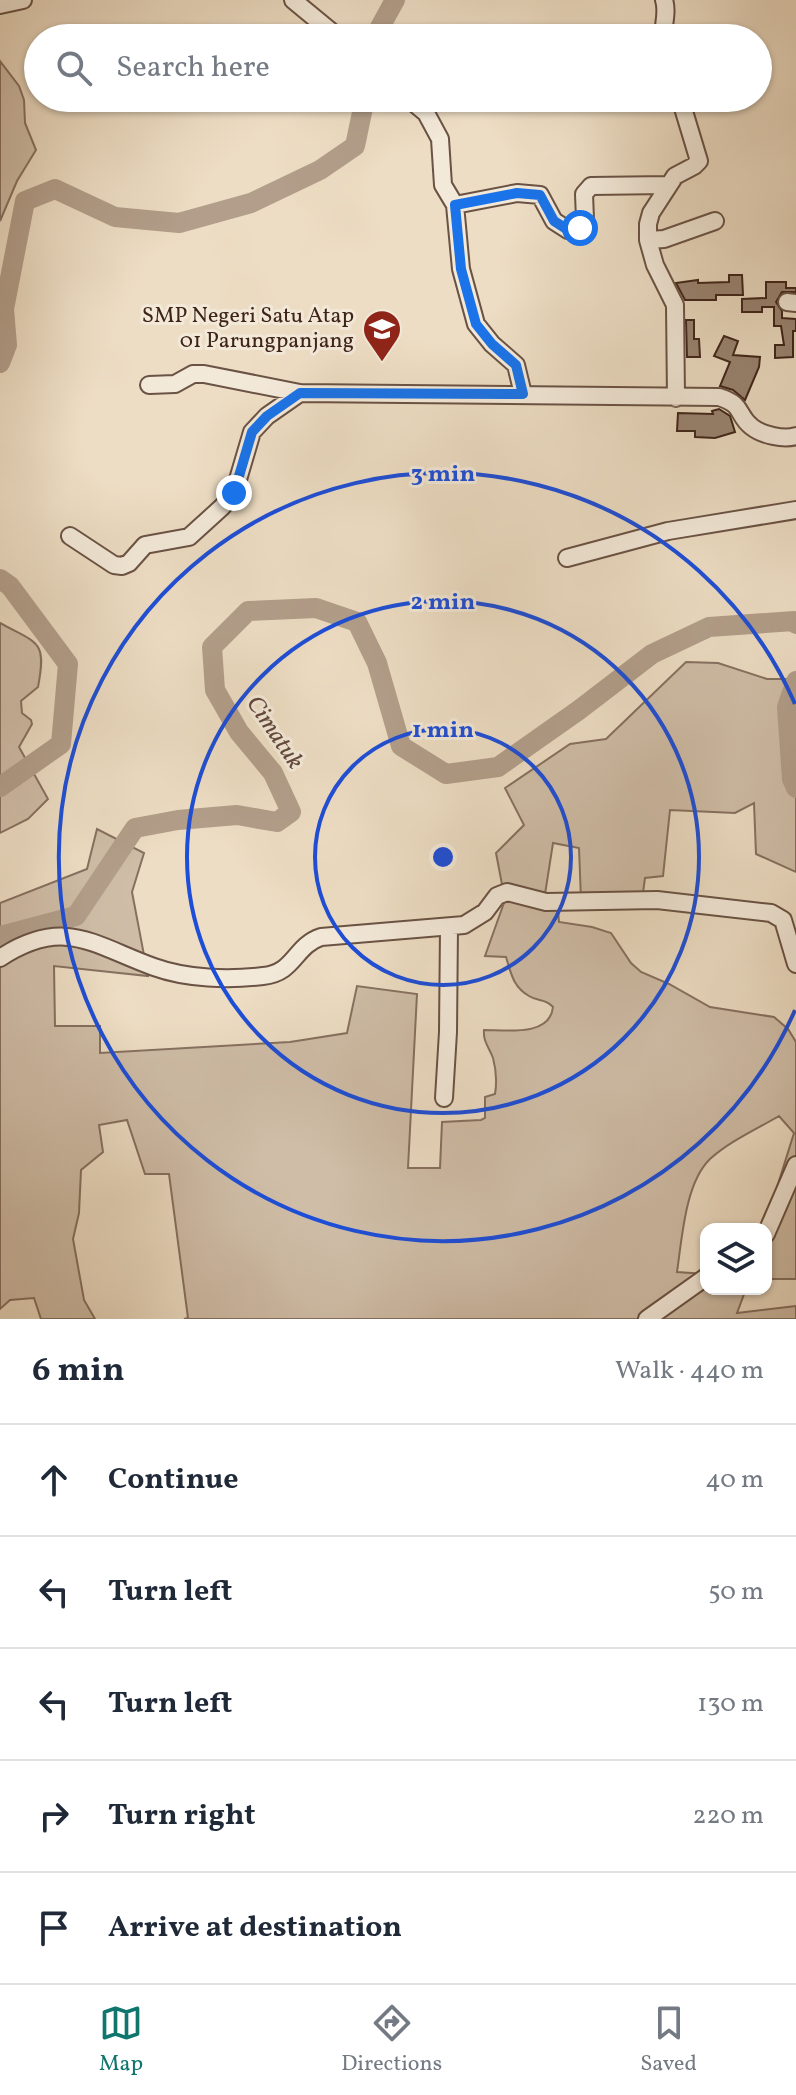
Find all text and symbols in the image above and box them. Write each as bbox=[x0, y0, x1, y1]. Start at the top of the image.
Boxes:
search box bbox=[24, 24, 772, 112]
icon: search bbox=[52, 46, 96, 90]
text: Search here bbox=[116, 47, 270, 89]
route start bbox=[562, 210, 598, 246]
place label: SMP Negeri Satu Atap 01 Parungpanjang bbox=[142, 301, 354, 357]
school or university icon: SMP Negeri Satu Atap 01 Parungpanjang bbox=[361, 308, 403, 363]
text: 3 min bbox=[411, 458, 475, 492]
route end bbox=[216, 475, 252, 511]
text: 2 min bbox=[411, 586, 476, 620]
water label: Cimatuk bbox=[237, 689, 311, 777]
text: 1 min bbox=[412, 714, 474, 748]
centre of rings bbox=[429, 843, 457, 871]
map controls bbox=[700, 1223, 772, 1295]
button: layers bbox=[700, 1223, 772, 1295]
text: 6 min bbox=[32, 1348, 125, 1395]
text: Walk · 440 m bbox=[615, 1353, 764, 1389]
icon: ahead bbox=[32, 1458, 76, 1502]
text: Continue bbox=[108, 1459, 239, 1501]
text: 40 m bbox=[705, 1462, 764, 1498]
icon: left bbox=[32, 1570, 76, 1614]
text: Turn left bbox=[108, 1571, 232, 1613]
text: 50 m bbox=[708, 1574, 764, 1610]
icon: left bbox=[32, 1682, 76, 1726]
text: Turn left bbox=[108, 1683, 232, 1725]
text: 130 m bbox=[697, 1686, 764, 1722]
icon: right bbox=[32, 1794, 76, 1838]
text: Turn right bbox=[108, 1795, 256, 1837]
text: 220 m bbox=[692, 1798, 764, 1834]
icon: arrive bbox=[32, 1906, 76, 1950]
text: Arrive at destination bbox=[108, 1907, 402, 1949]
tab: Map bbox=[99, 2001, 143, 2080]
tab: Directions bbox=[341, 2001, 442, 2080]
tab: Saved bbox=[640, 2001, 697, 2080]

